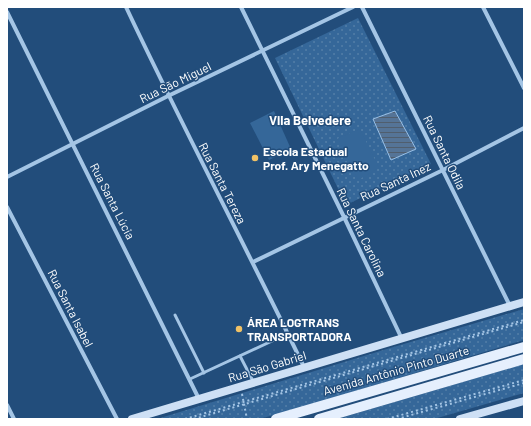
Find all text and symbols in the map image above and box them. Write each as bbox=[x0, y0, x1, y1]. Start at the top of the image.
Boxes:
street label: Rua São Miguel bbox=[137, 59, 213, 105]
district label: Vila Belvedere bbox=[269, 112, 351, 128]
street label: Rua Santa Odila bbox=[421, 113, 469, 191]
street label: Rua Santa Tereza bbox=[196, 140, 250, 226]
place label: Escola Estadual Prof. Ary Menegatto bbox=[263, 144, 369, 172]
marker: Escola Estadual Prof. Ary Menegatto bbox=[250, 153, 260, 163]
street label: Rua Santa Inez bbox=[358, 159, 432, 203]
street label: Rua Santa Lúcia bbox=[88, 161, 138, 241]
street label: Rua Santa Carolina bbox=[334, 185, 390, 279]
street label: Rua Santa Isabel bbox=[45, 267, 97, 349]
place label: ÁREA LOGTRANS TRANSPORTADORA bbox=[247, 315, 351, 343]
marker: ÁREA LOGTRANS TRANSPORTADORA bbox=[234, 324, 244, 334]
street label: Avenida Antônio Pinto Duarte bbox=[321, 342, 471, 398]
street label: Rua São Gabriel bbox=[226, 347, 308, 385]

